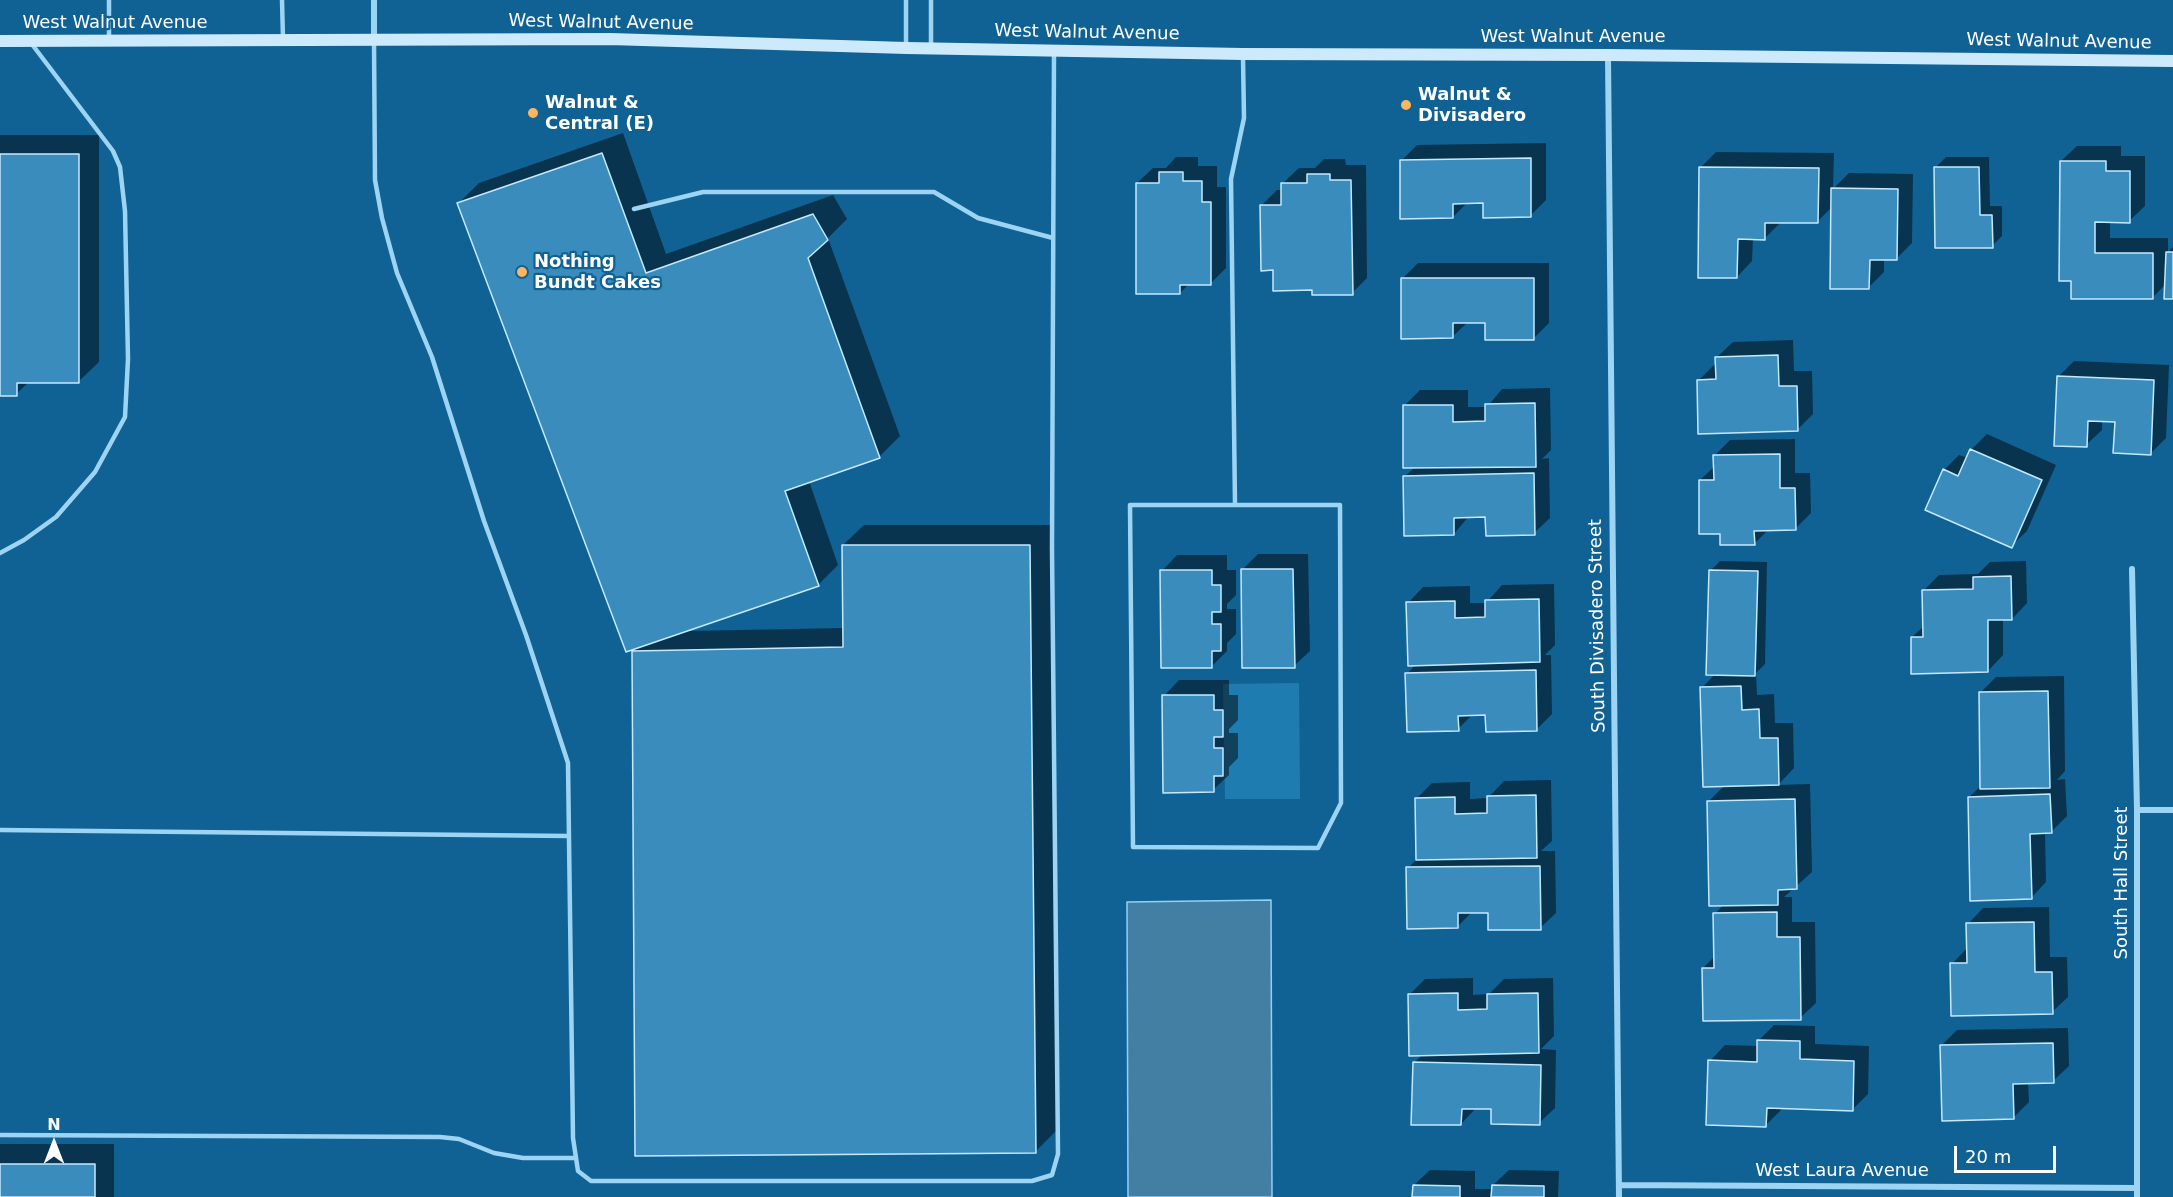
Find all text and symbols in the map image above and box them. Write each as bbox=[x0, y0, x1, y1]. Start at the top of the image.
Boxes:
street label: West Walnut Avenue bbox=[508, 11, 694, 35]
street label: West Walnut Avenue bbox=[22, 12, 208, 34]
street label: West Walnut Avenue bbox=[994, 21, 1180, 45]
street label: West Walnut Avenue bbox=[1480, 26, 1666, 48]
street label: West Walnut Avenue bbox=[1966, 30, 2152, 54]
place label: Walnut & Divisadero bbox=[1418, 84, 1526, 127]
place label: Walnut & Central (E) bbox=[545, 92, 654, 134]
marker: Walnut & Divisadero bbox=[1399, 98, 1413, 112]
marker: Walnut & Central (E) bbox=[526, 106, 540, 120]
place label: Nothing Bundt Cakes bbox=[534, 251, 661, 294]
marker: Nothing Bundt Cakes bbox=[515, 265, 529, 279]
street label: South Divisadero Street bbox=[1585, 519, 1611, 733]
street label: South Hall Street bbox=[2111, 806, 2133, 960]
north arrow bbox=[24, 1113, 84, 1173]
text: N bbox=[47, 1115, 61, 1134]
scale bar bbox=[1957, 1134, 2059, 1172]
text: 20 m bbox=[1965, 1146, 2011, 1167]
street label: West Laura Avenue bbox=[1755, 1160, 1929, 1182]

